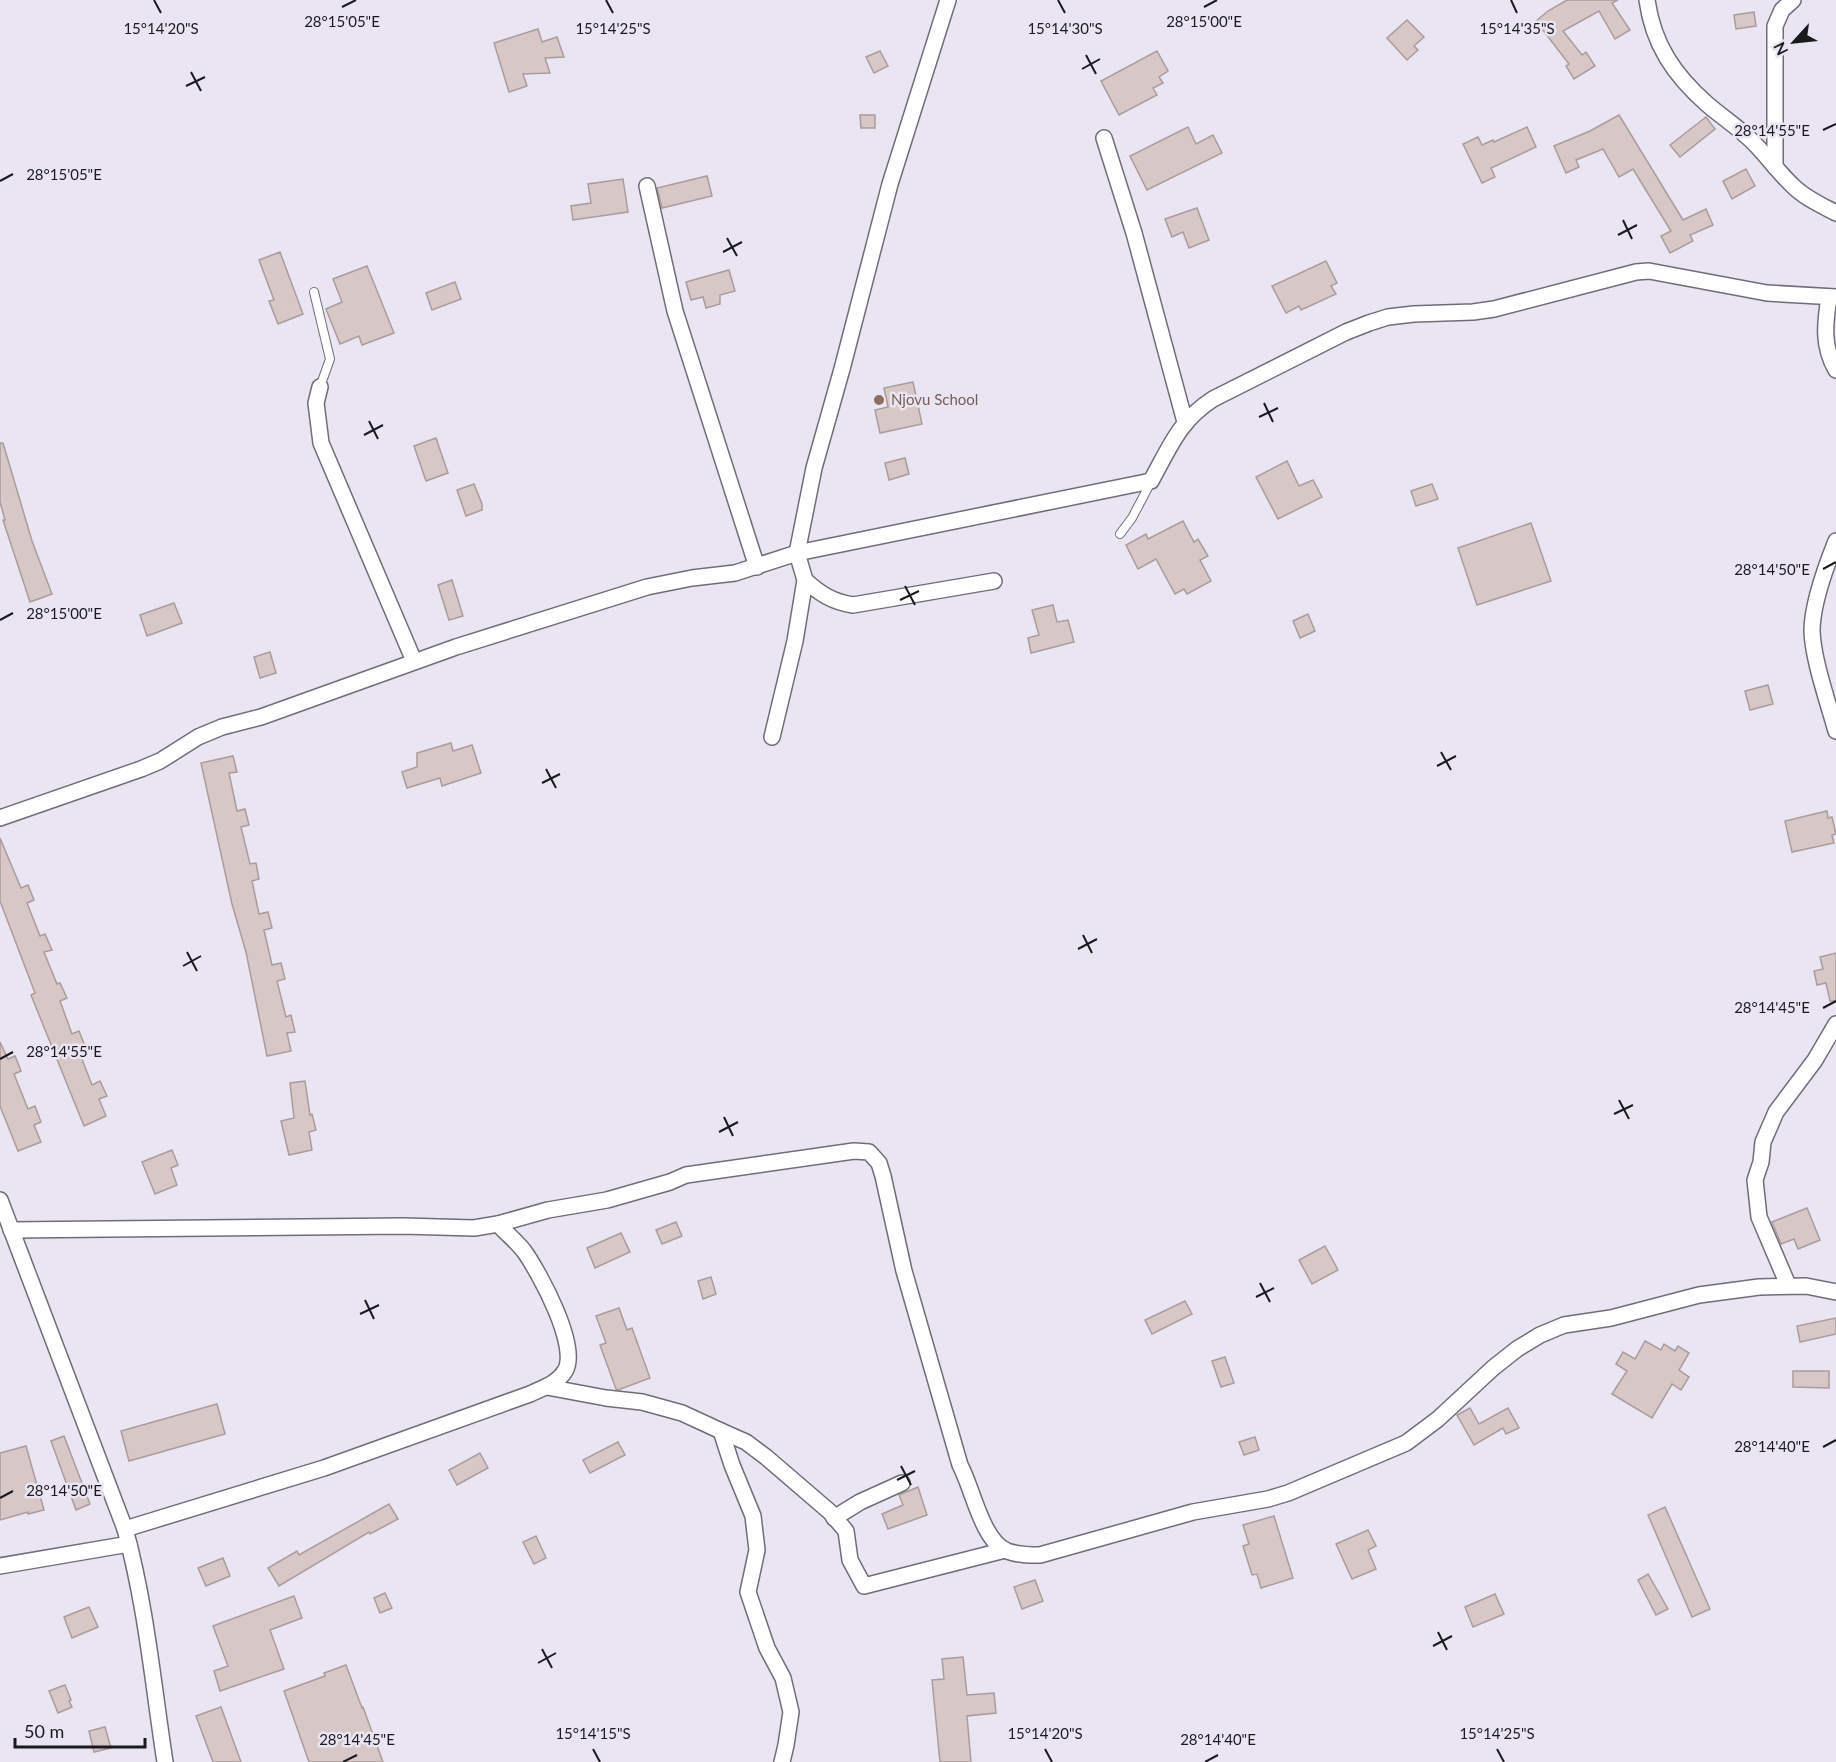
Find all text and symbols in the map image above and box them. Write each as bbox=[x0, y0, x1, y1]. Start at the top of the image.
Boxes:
text: 28°15'05"E bbox=[304, 12, 380, 30]
text: 28°15'00"E bbox=[1166, 12, 1242, 30]
north arrow bbox=[1764, 12, 1824, 72]
text: 15°14'20"S bbox=[123, 19, 199, 37]
text: 15°14'25"S bbox=[575, 19, 651, 37]
text: 15°14'30"S bbox=[1027, 19, 1103, 37]
text: 15°14'35"S bbox=[1479, 19, 1555, 37]
text: N bbox=[1769, 39, 1791, 59]
text: 28°14'55"E bbox=[1734, 121, 1810, 139]
text: 28°15'05"E bbox=[26, 165, 102, 183]
place label: Njovu School bbox=[891, 390, 978, 408]
marker: Njovu School bbox=[872, 393, 886, 407]
text: 28°14'50"E bbox=[1734, 560, 1810, 578]
text: 28°15'00"E bbox=[26, 604, 102, 622]
text: 28°14'45"E bbox=[1734, 998, 1810, 1016]
text: 28°14'55"E bbox=[26, 1042, 102, 1060]
text: 28°14'40"E bbox=[1734, 1437, 1810, 1455]
text: 28°14'50"E bbox=[26, 1481, 102, 1499]
scale bar bbox=[15, 1711, 146, 1749]
text: 50 m bbox=[24, 1720, 64, 1742]
text: 15°14'15"S bbox=[555, 1724, 631, 1742]
text: 15°14'20"S bbox=[1007, 1724, 1083, 1742]
text: 15°14'25"S bbox=[1459, 1724, 1535, 1742]
text: 28°14'45"E bbox=[319, 1730, 395, 1748]
text: 28°14'40"E bbox=[1180, 1730, 1256, 1748]

